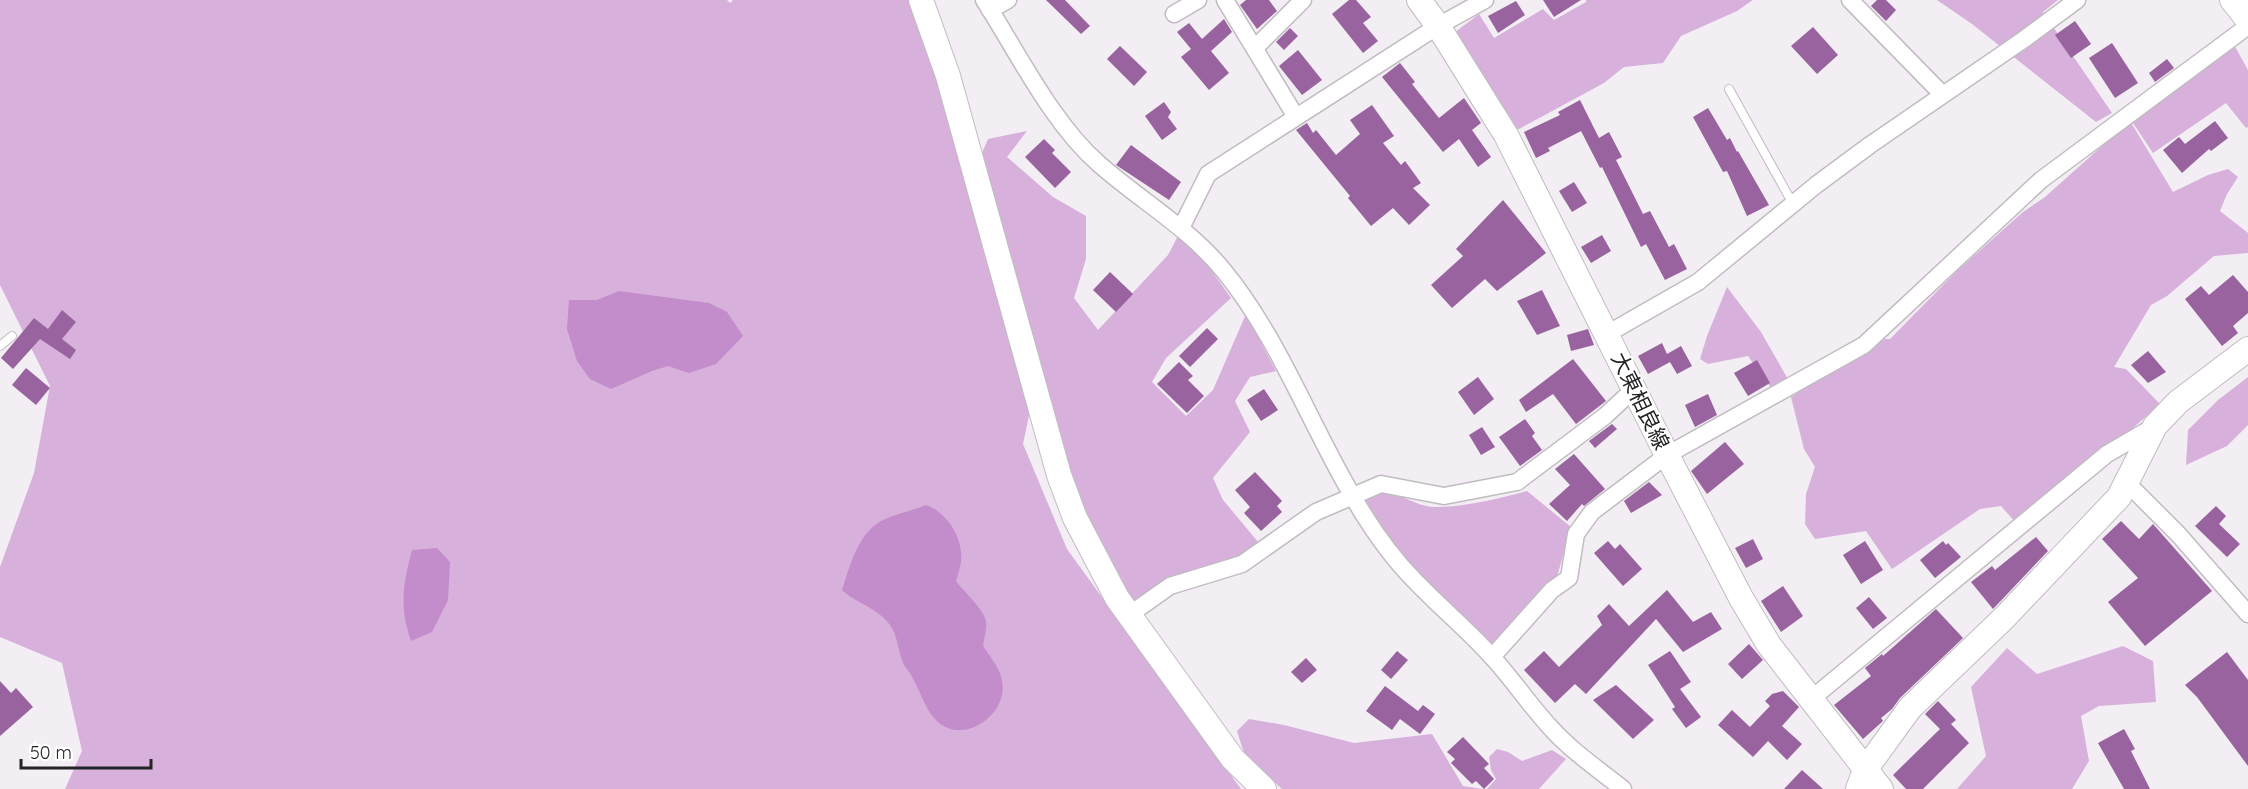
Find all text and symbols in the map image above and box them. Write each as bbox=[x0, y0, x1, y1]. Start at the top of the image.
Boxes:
street label: 大東相良線 bbox=[1606, 348, 1676, 453]
scale bar bbox=[21, 732, 152, 770]
text: 50 m bbox=[30, 741, 72, 764]

